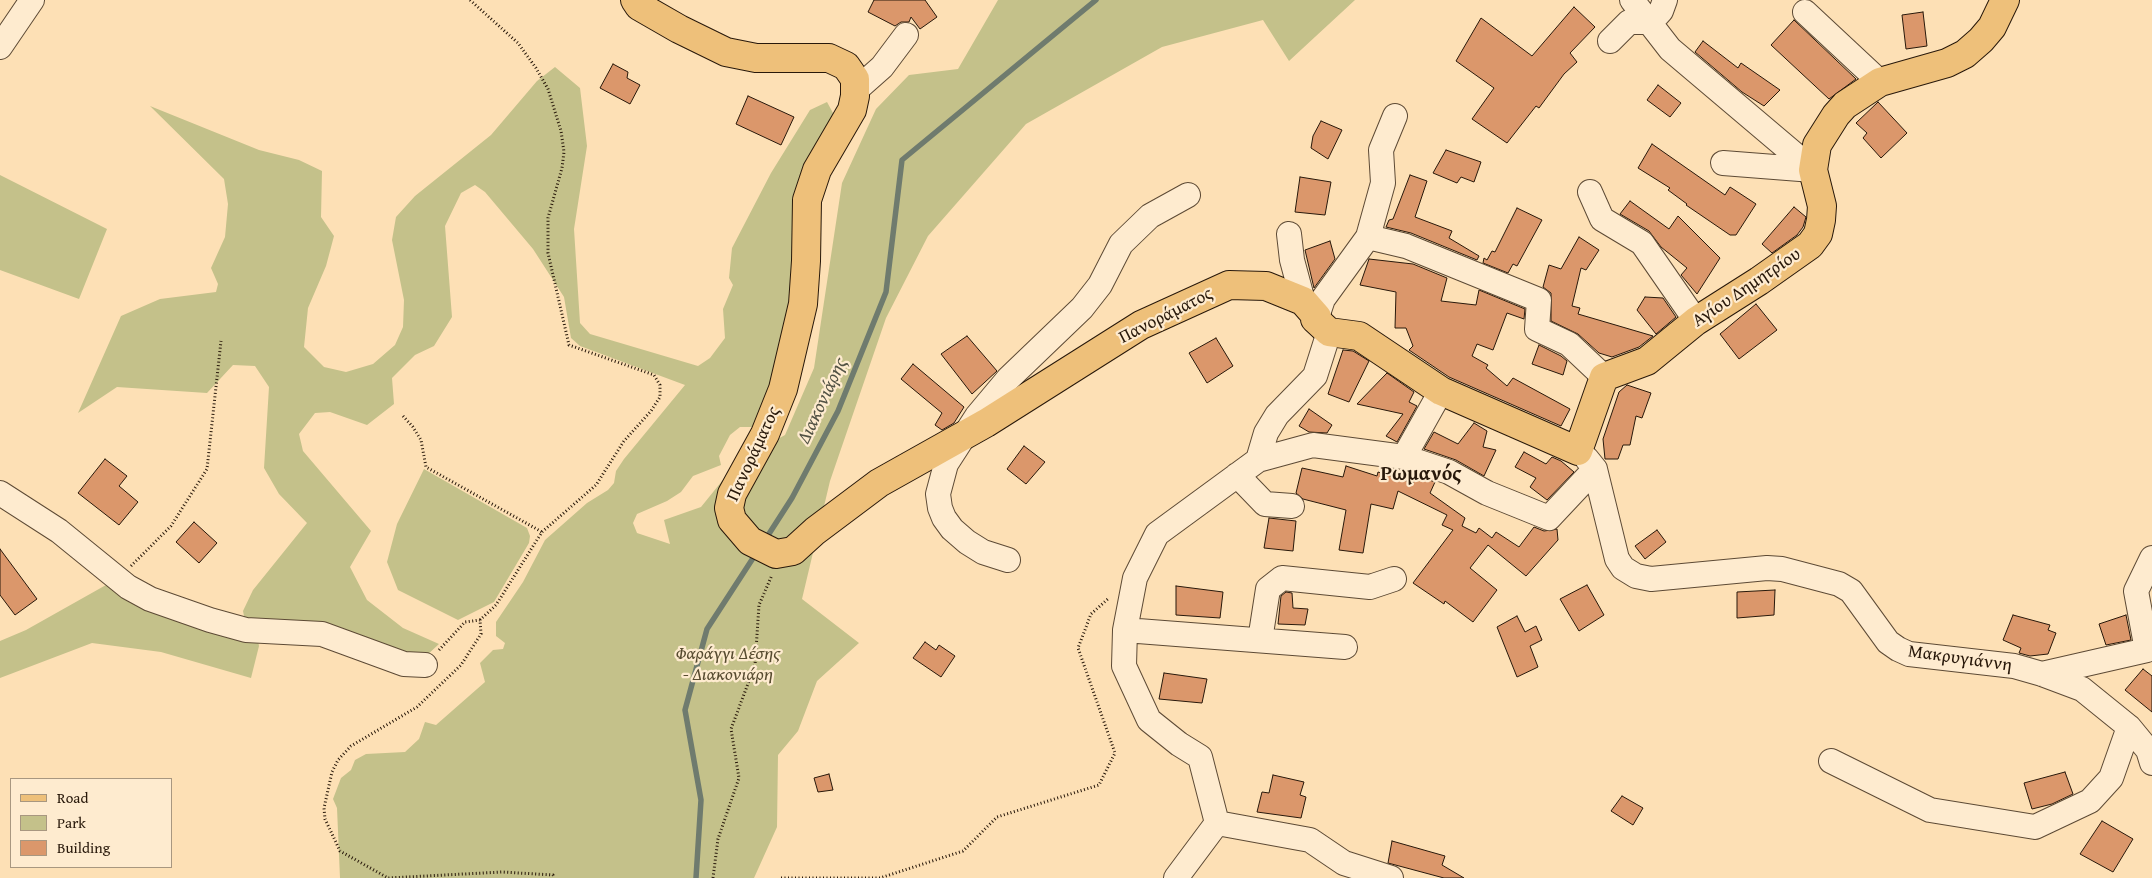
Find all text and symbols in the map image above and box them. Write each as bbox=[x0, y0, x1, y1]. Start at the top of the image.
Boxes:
street label: Αγίου Δημητρίου bbox=[1689, 244, 1805, 332]
street label: Πανοράματος bbox=[1116, 283, 1216, 349]
water label: Διακονιάρης bbox=[793, 354, 853, 448]
street label: Πανοράματος bbox=[723, 403, 785, 505]
district label: Ρωμανός bbox=[1380, 463, 1462, 487]
street label: Μακρυγιάννη bbox=[1907, 641, 2013, 677]
park label: Φαράγγι Δέσης - Διακονιάρη bbox=[676, 643, 780, 686]
legend bbox=[10, 778, 172, 868]
text: Road bbox=[57, 787, 88, 808]
text: Park bbox=[57, 812, 86, 833]
text: Building bbox=[57, 837, 110, 858]

